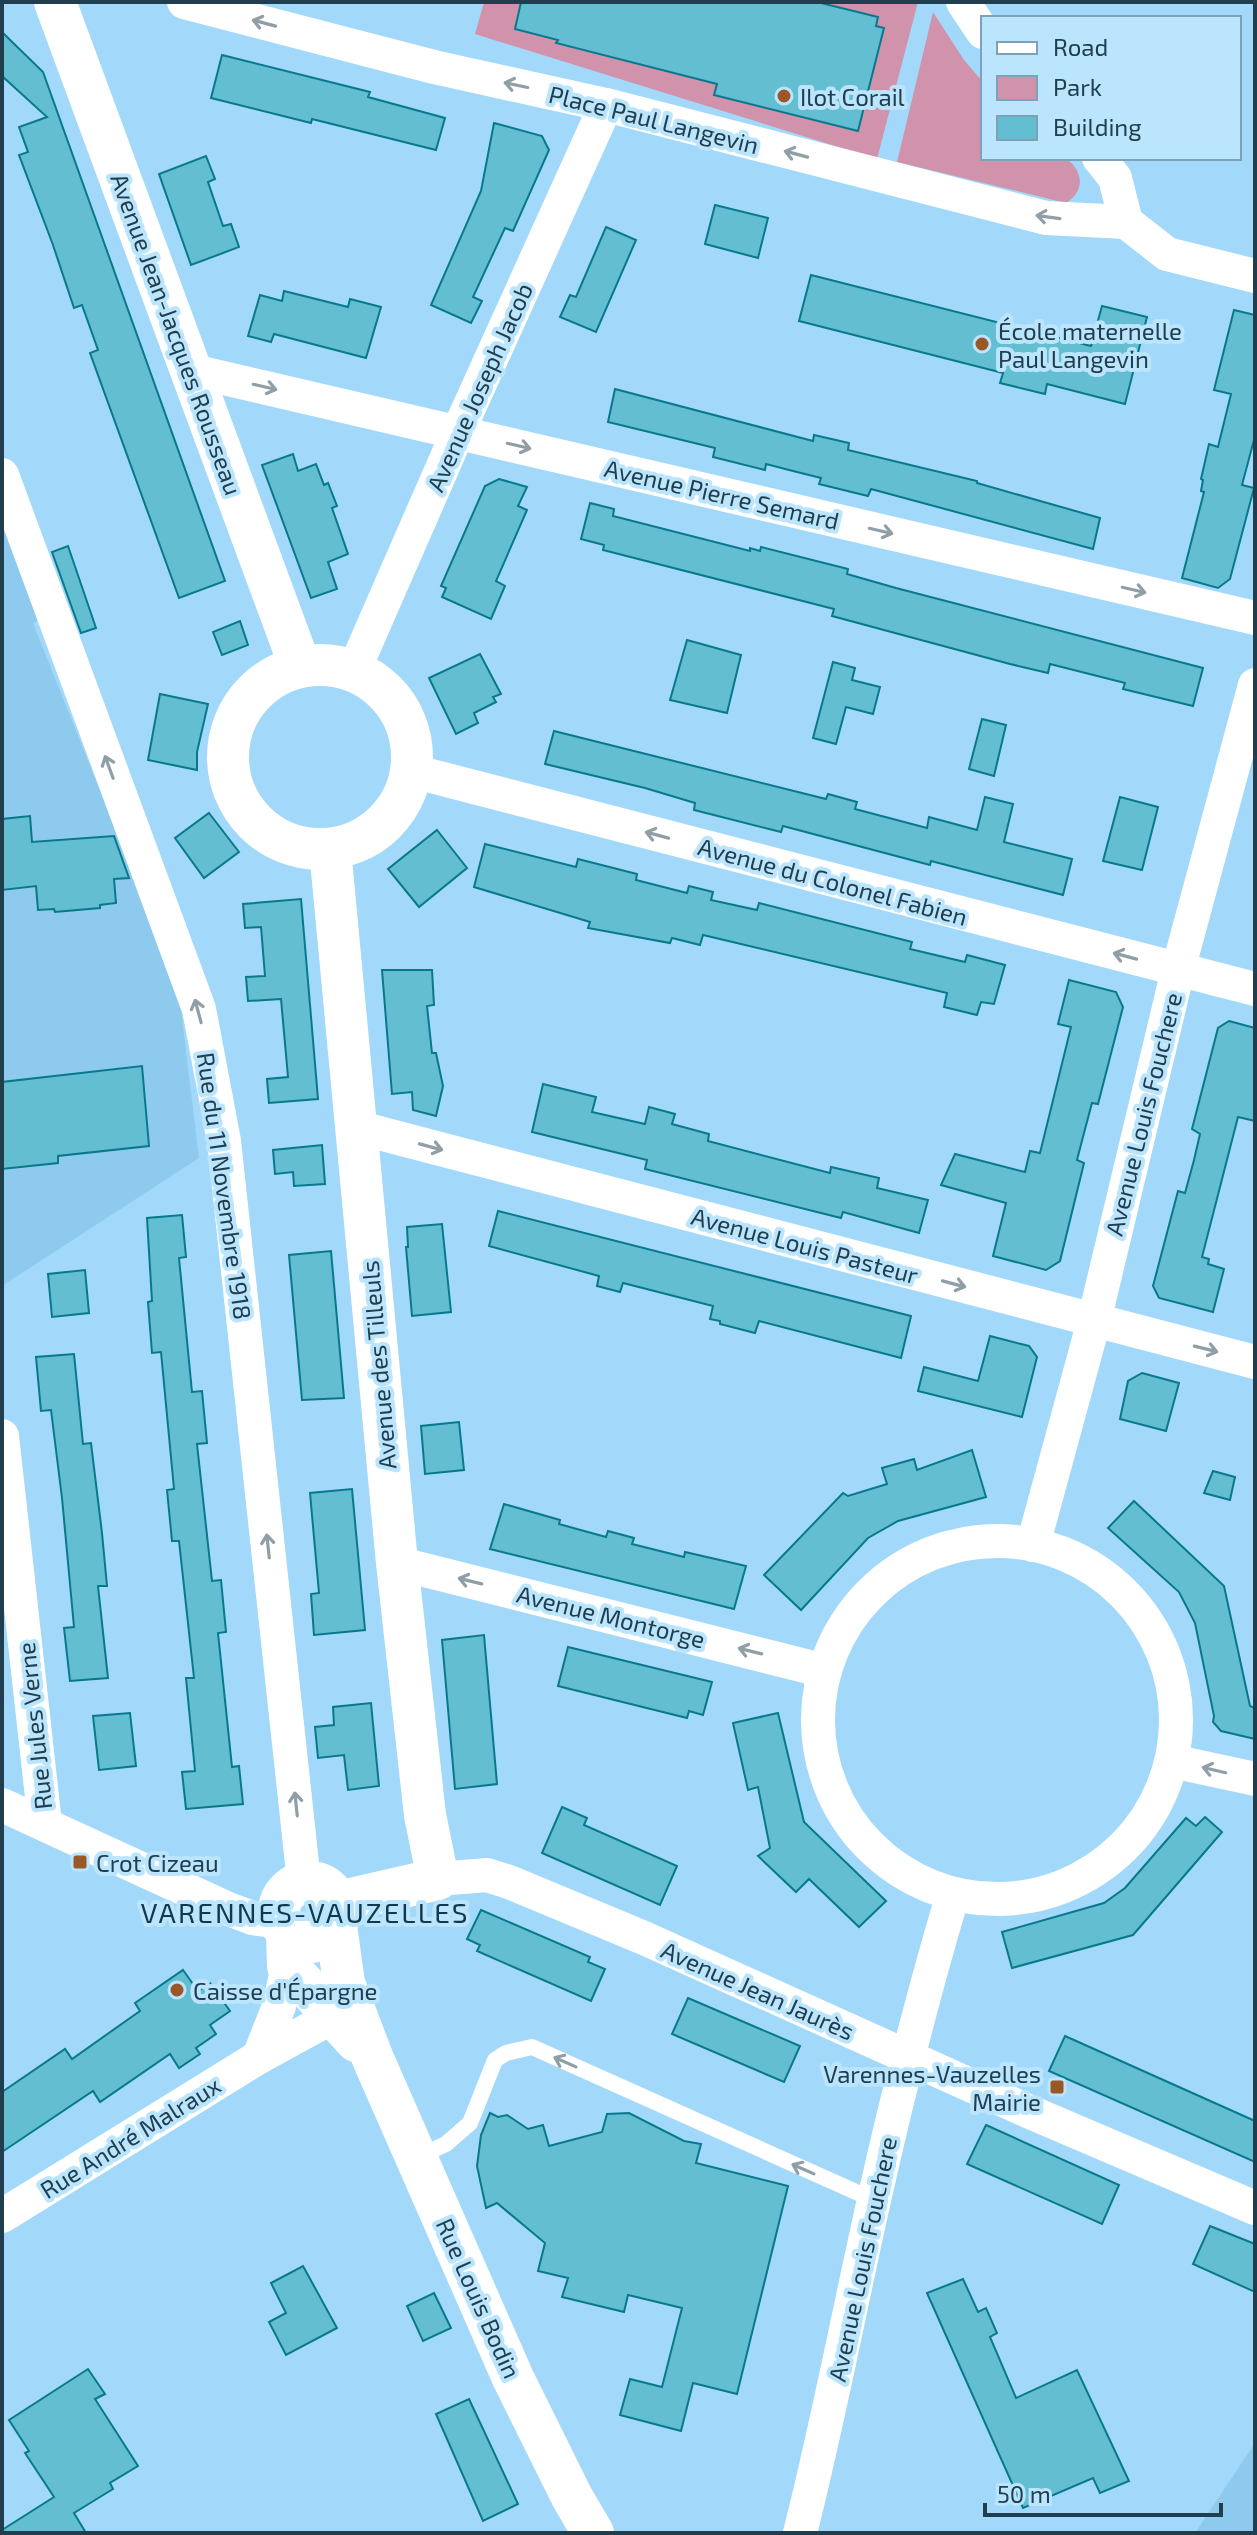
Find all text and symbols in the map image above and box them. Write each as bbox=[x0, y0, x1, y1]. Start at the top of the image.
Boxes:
one-way arrow bbox=[251, 15, 277, 30]
legend bbox=[981, 16, 1241, 160]
text: Road bbox=[1053, 32, 1108, 61]
text: Park bbox=[1053, 72, 1102, 101]
one-way arrow bbox=[504, 77, 529, 92]
street label: Place Paul Langevin bbox=[546, 79, 762, 159]
place label: Ilot Corail bbox=[800, 82, 905, 111]
marker: Ilot Corail bbox=[775, 87, 793, 105]
text: Building bbox=[1053, 112, 1142, 141]
one-way arrow bbox=[783, 146, 809, 161]
street label: Avenue Jean-Jacques Rousseau bbox=[105, 169, 249, 499]
one-way arrow bbox=[1036, 209, 1061, 224]
street label: Avenue Joseph Jacob bbox=[420, 278, 538, 496]
place label: École maternelle Paul Langevin bbox=[998, 316, 1182, 373]
marker: École maternelle Paul Langevin bbox=[973, 335, 991, 353]
one-way arrow bbox=[252, 381, 278, 396]
one-way arrow bbox=[505, 439, 531, 454]
street label: Avenue Pierre Semard bbox=[602, 453, 842, 535]
one-way arrow bbox=[868, 524, 893, 539]
one-way arrow bbox=[1121, 583, 1147, 598]
one-way arrow bbox=[101, 755, 115, 779]
one-way arrow bbox=[644, 826, 670, 841]
street label: Avenue du Colonel Fabien bbox=[695, 831, 971, 931]
one-way arrow bbox=[1113, 948, 1139, 963]
street label: Avenue Louis Fouchere bbox=[1099, 989, 1187, 1239]
one-way arrow bbox=[190, 998, 205, 1024]
street label: Rue du 11 Novembre 1918 bbox=[192, 1051, 258, 1321]
one-way arrow bbox=[418, 1141, 444, 1156]
street label: Avenue Louis Pasteur bbox=[688, 1201, 922, 1289]
street label: Avenue des Tilleuls bbox=[354, 1259, 402, 1471]
one-way arrow bbox=[940, 1277, 966, 1292]
one-way arrow bbox=[1192, 1343, 1218, 1358]
one-way arrow bbox=[260, 1533, 275, 1560]
one-way arrow bbox=[458, 1573, 484, 1588]
street label: Avenue Montorge bbox=[514, 1579, 708, 1653]
street label: Rue Jules Verne bbox=[11, 1641, 57, 1811]
one-way arrow bbox=[737, 1642, 763, 1657]
one-way arrow bbox=[1201, 1762, 1227, 1777]
one-way arrow bbox=[288, 1791, 303, 1818]
place label: Crot Cizeau bbox=[96, 1848, 219, 1877]
marker: Crot Cizeau bbox=[71, 1853, 89, 1871]
district label: VARENNES-VAUZELLES bbox=[140, 1895, 470, 1929]
street label: Avenue Jean Jaurès bbox=[657, 1935, 859, 2045]
place label: Caisse d'Épargne bbox=[193, 1976, 378, 2005]
marker: Caisse d'Épargne bbox=[168, 1981, 186, 1999]
one-way arrow bbox=[554, 2054, 578, 2069]
place label: Varennes-Vauzelles Mairie bbox=[823, 2059, 1041, 2116]
street label: Rue André Malraux bbox=[35, 2070, 226, 2204]
marker: Varennes-Vauzelles Mairie bbox=[1048, 2078, 1066, 2096]
street label: Avenue Louis Fouchere bbox=[822, 2134, 902, 2384]
one-way arrow bbox=[791, 2160, 815, 2175]
street label: Rue Louis Bodin bbox=[431, 2214, 527, 2382]
scale bar bbox=[985, 2467, 1221, 2517]
text: 50 m bbox=[997, 2479, 1051, 2508]

